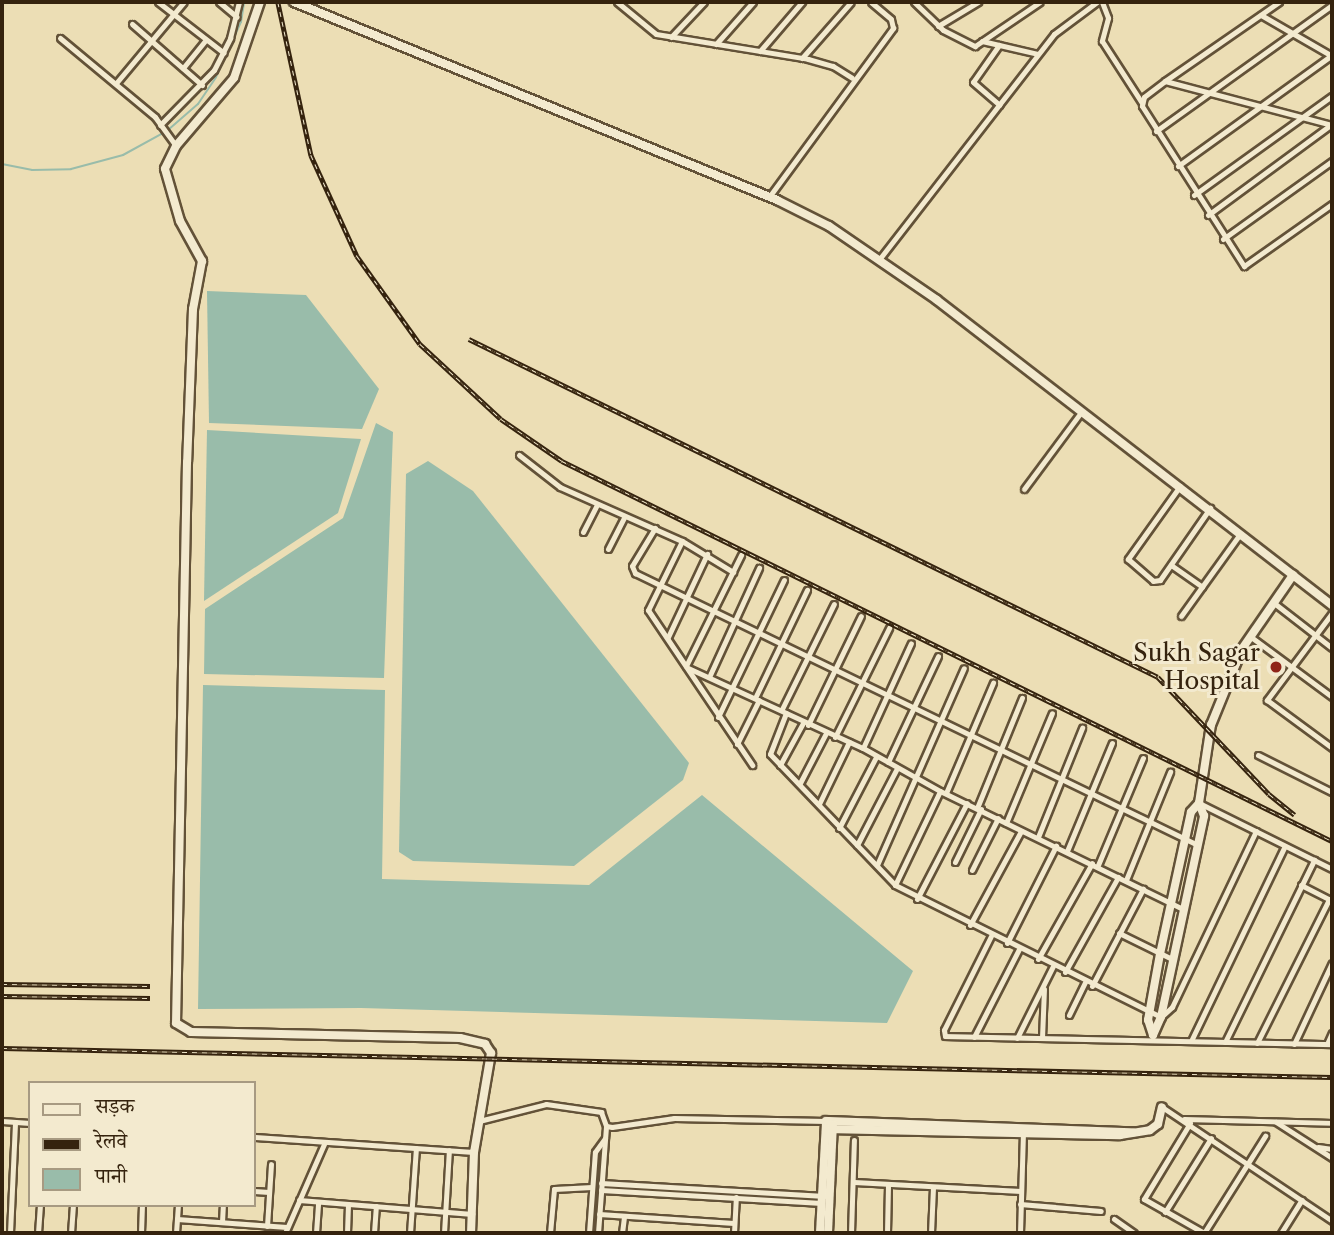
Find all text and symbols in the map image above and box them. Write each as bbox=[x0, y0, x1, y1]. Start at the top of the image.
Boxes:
place label: Sukh Sagar Hospital bbox=[1133, 639, 1260, 695]
marker: Sukh Sagar Hospital bbox=[1266, 657, 1286, 677]
legend bbox=[28, 1081, 256, 1207]
text: सड़क bbox=[95, 1093, 134, 1118]
text: रेलवे bbox=[95, 1128, 127, 1153]
text: पानी bbox=[95, 1163, 127, 1188]

